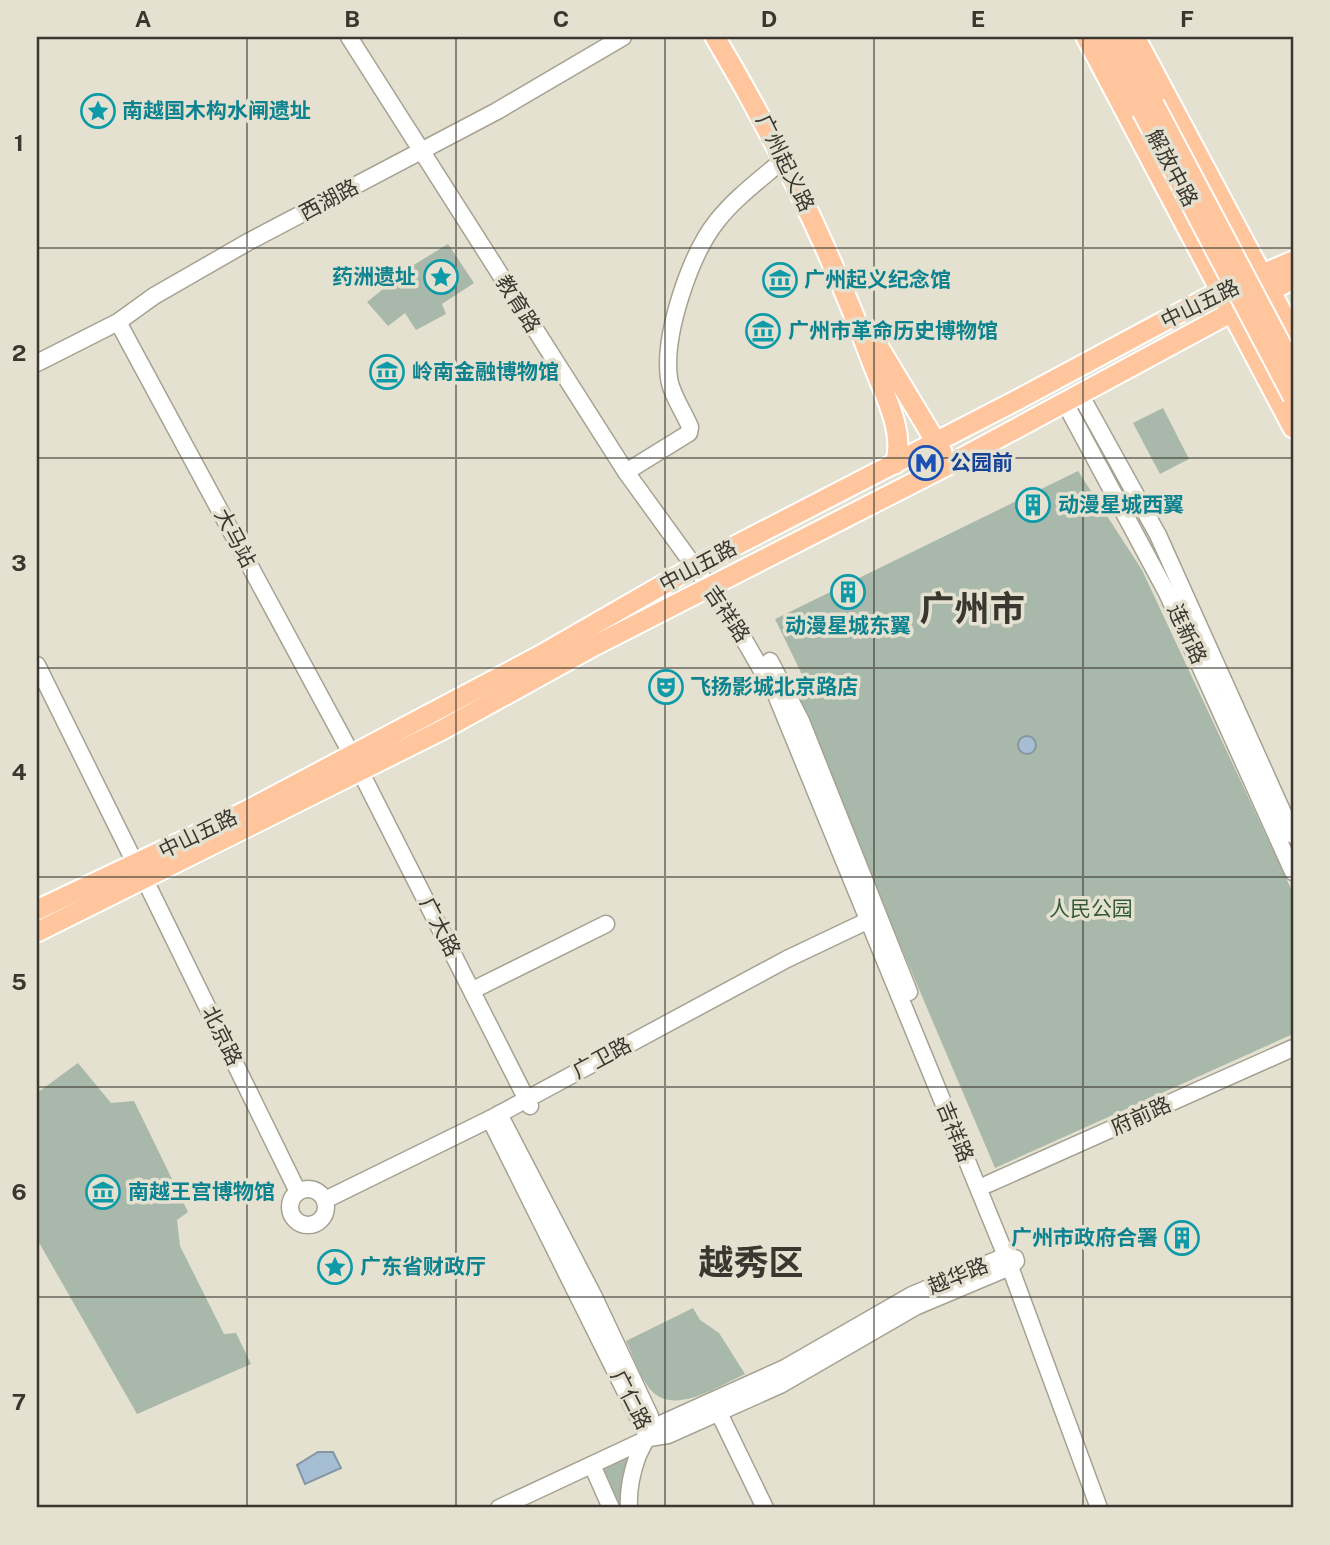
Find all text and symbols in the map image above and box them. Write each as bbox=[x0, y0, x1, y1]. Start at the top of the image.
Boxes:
text: A bbox=[135, 5, 152, 32]
text: B bbox=[344, 5, 360, 32]
text: C bbox=[553, 5, 569, 32]
text: D bbox=[761, 5, 777, 32]
text: E bbox=[971, 5, 985, 32]
text: F bbox=[1180, 5, 1194, 32]
place icon: 南越国木构水闸遗址 bbox=[79, 92, 117, 130]
place label: 南越国木构水闸遗址 bbox=[122, 98, 311, 123]
street label: 广州起义路 bbox=[751, 110, 820, 215]
street label: 解放中路 bbox=[1142, 125, 1203, 211]
text: 1 bbox=[14, 129, 24, 156]
street label: 西湖路 bbox=[295, 174, 362, 225]
place icon: 药洲遗址 bbox=[422, 258, 460, 296]
museum icon: 广州起义纪念馆 bbox=[761, 261, 799, 299]
place label: 药洲遗址 bbox=[332, 264, 416, 289]
place label: 广州起义纪念馆 bbox=[804, 267, 951, 292]
street label: 教育路 bbox=[491, 270, 546, 337]
street label: 中山五路 bbox=[1157, 274, 1243, 333]
museum icon: 广州市革命历史博物馆 bbox=[744, 312, 782, 350]
place label: 广州市革命历史博物馆 bbox=[788, 318, 998, 343]
text: 2 bbox=[12, 339, 26, 366]
museum icon: 岭南金融博物馆 bbox=[368, 353, 406, 391]
place label: 岭南金融博物馆 bbox=[412, 359, 559, 384]
metro station icon: 公园前 bbox=[907, 444, 945, 482]
place label: 公园前 bbox=[950, 450, 1013, 475]
building icon: 动漫星城西翼 bbox=[1014, 486, 1052, 524]
place label: 动漫星城西翼 bbox=[1058, 492, 1184, 517]
street label: 大马站 bbox=[210, 504, 261, 571]
street label: 中山五路 bbox=[655, 535, 741, 596]
text: 3 bbox=[11, 549, 27, 576]
building icon: 动漫星城东翼 bbox=[829, 573, 867, 611]
street label: 吉祥路 bbox=[699, 581, 755, 647]
district label: 广州市 bbox=[919, 588, 1025, 629]
street label: 连新路 bbox=[1163, 600, 1212, 668]
place label: 动漫星城东翼 bbox=[785, 613, 911, 638]
theatre icon: 飞扬影城北京路店 bbox=[647, 668, 685, 706]
place label: 飞扬影城北京路店 bbox=[690, 674, 858, 699]
text: 4 bbox=[11, 758, 27, 785]
street label: 中山五路 bbox=[155, 804, 241, 863]
street label: 广大路 bbox=[415, 893, 466, 961]
park label: 人民公园 bbox=[1049, 896, 1133, 921]
text: 5 bbox=[11, 968, 27, 995]
street label: 北京路 bbox=[197, 1002, 247, 1070]
street label: 广卫路 bbox=[568, 1032, 635, 1083]
street label: 府前路 bbox=[1107, 1091, 1175, 1140]
street label: 吉祥路 bbox=[932, 1098, 979, 1166]
museum icon: 南越王宫博物馆 bbox=[84, 1173, 122, 1211]
text: 6 bbox=[11, 1178, 27, 1205]
place label: 南越王宫博物馆 bbox=[128, 1179, 275, 1204]
building icon: 广州市政府合署 bbox=[1163, 1219, 1201, 1257]
place label: 广州市政府合署 bbox=[1011, 1225, 1158, 1250]
district label: 越秀区 bbox=[698, 1242, 804, 1283]
place icon: 广东省财政厅 bbox=[316, 1248, 354, 1286]
street label: 越华路 bbox=[924, 1252, 992, 1299]
place label: 广东省财政厅 bbox=[360, 1254, 486, 1279]
street label: 广仁路 bbox=[606, 1366, 657, 1434]
text: 7 bbox=[12, 1388, 26, 1415]

